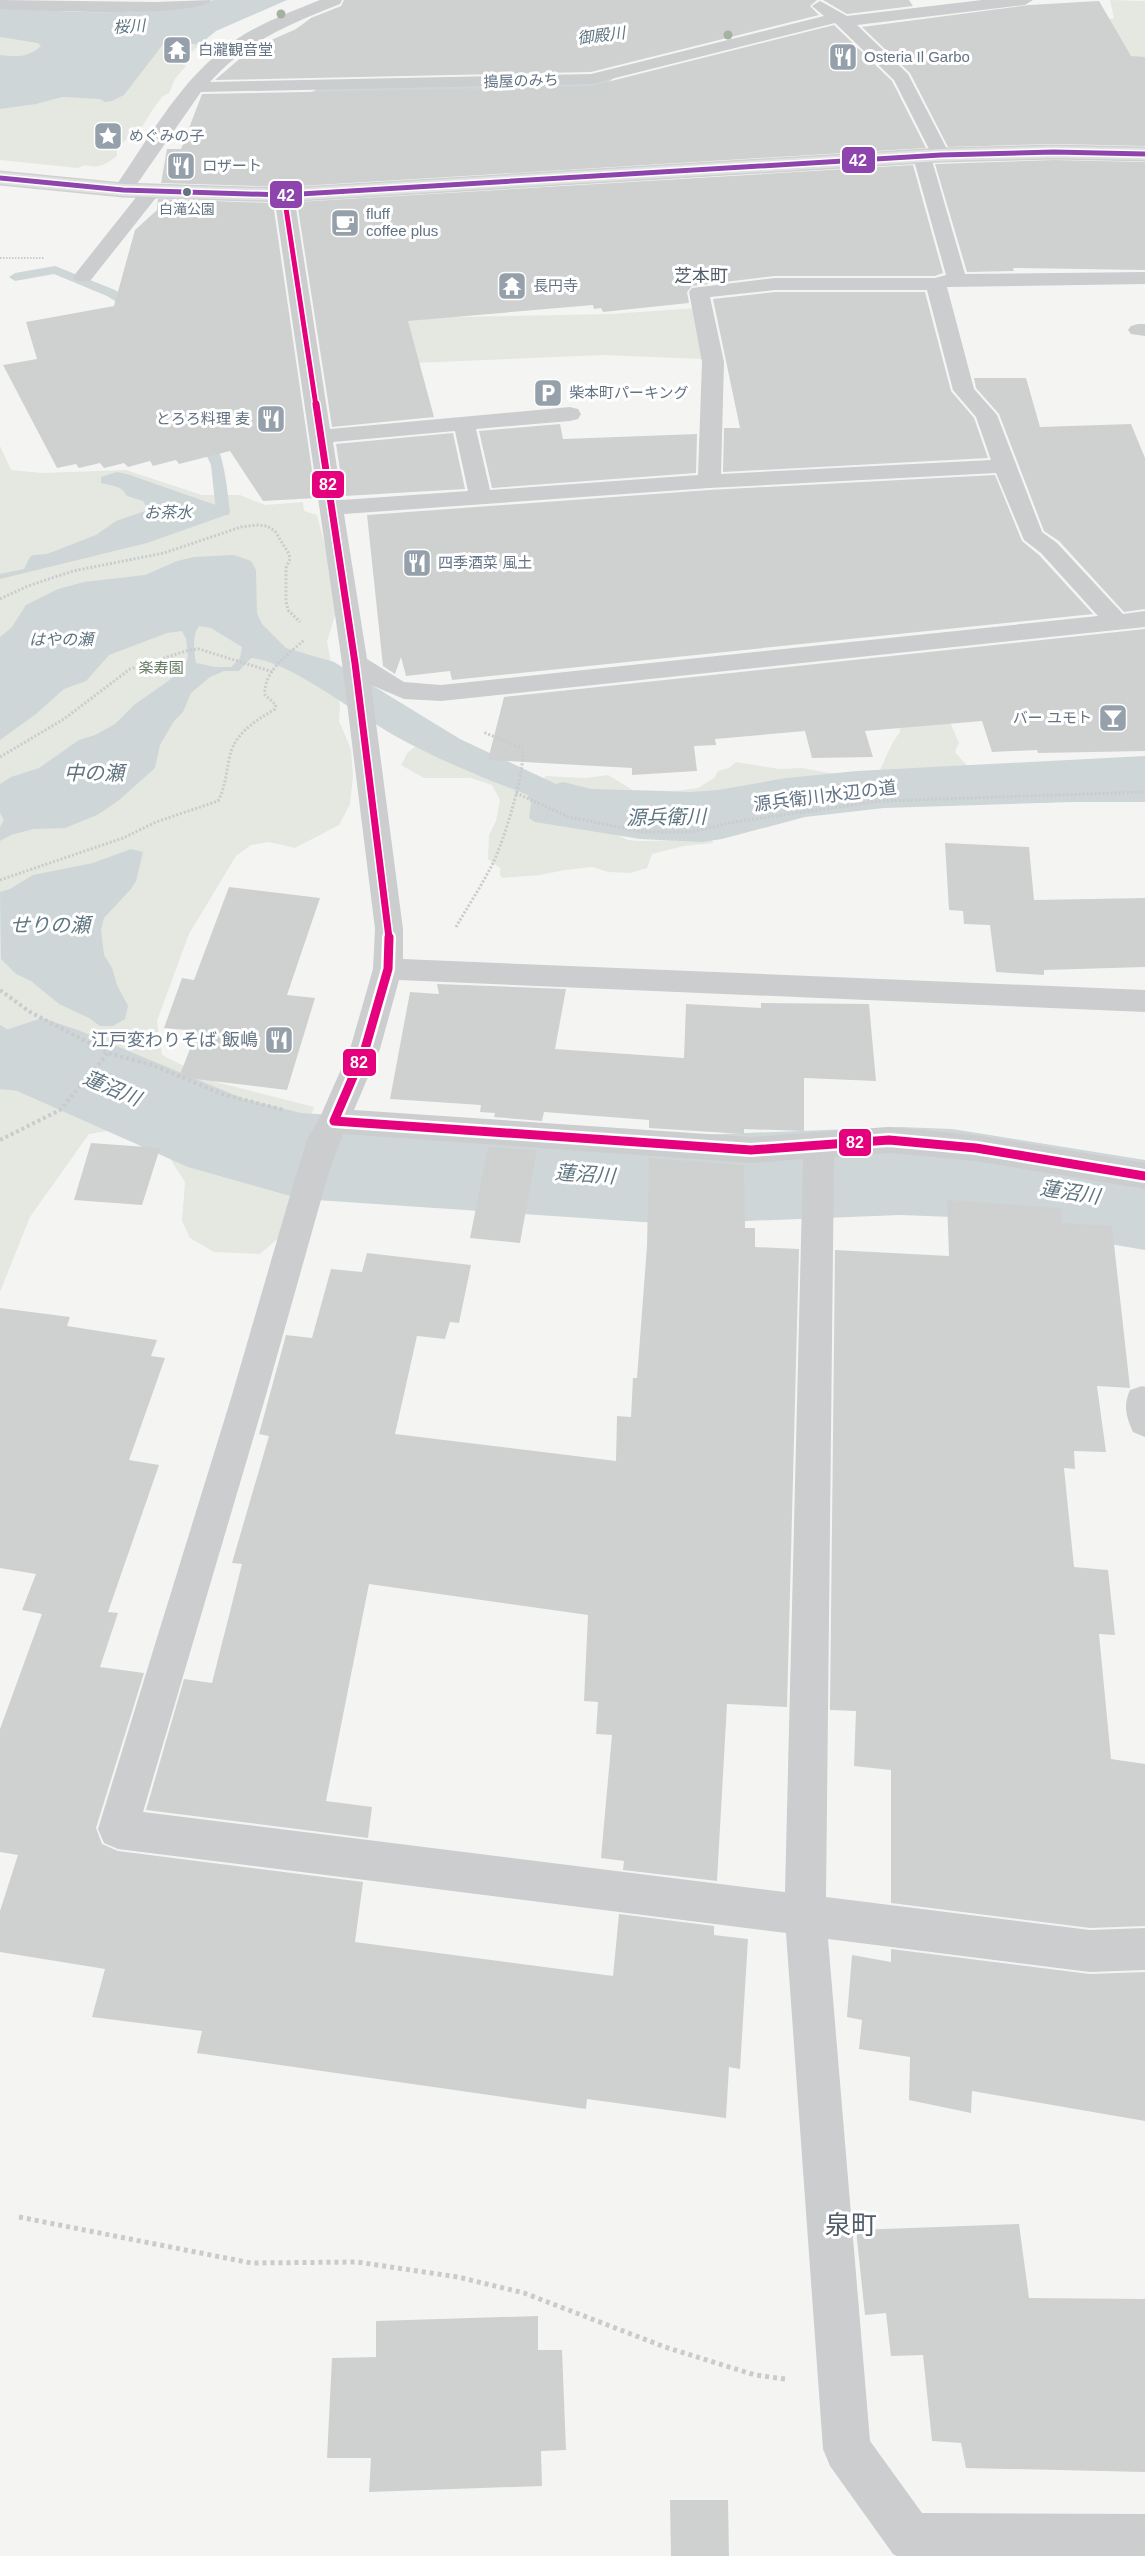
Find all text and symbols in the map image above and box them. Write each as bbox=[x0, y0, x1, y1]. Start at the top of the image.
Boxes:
water label: 桜川 bbox=[112, 17, 148, 36]
water label: 御殿川 bbox=[576, 24, 628, 47]
temple icon: 白瀧観音堂 bbox=[161, 34, 193, 66]
place label: 白瀧観音堂 bbox=[198, 41, 273, 58]
restaurant icon: Osteria Il Garbo bbox=[827, 41, 859, 73]
place label: Osteria Il Garbo bbox=[864, 48, 970, 65]
street label: 搗屋のみち bbox=[483, 71, 559, 90]
place icon: めぐみの子 bbox=[92, 120, 124, 152]
place label: めぐみの子 bbox=[129, 127, 204, 144]
line badge: 42 bbox=[841, 146, 876, 174]
restaurant icon: ロザート bbox=[165, 150, 197, 182]
text: 42 bbox=[849, 152, 867, 169]
place label: ロザート bbox=[202, 157, 262, 174]
line badge: 42 bbox=[269, 180, 303, 209]
marker: 白滝公園 bbox=[181, 186, 193, 198]
text: 42 bbox=[277, 187, 295, 204]
place label: 白滝公園 bbox=[159, 201, 215, 217]
place label: fluff coffee plus bbox=[366, 205, 438, 239]
cafe icon: fluff coffee plus bbox=[329, 207, 361, 239]
district label: 芝本町 bbox=[674, 266, 728, 286]
temple icon: 長円寺 bbox=[496, 270, 528, 302]
place label: 長円寺 bbox=[533, 277, 578, 294]
parking icon: 柴本町パーキング bbox=[532, 377, 564, 409]
place label: 柴本町パーキング bbox=[569, 384, 689, 401]
restaurant icon: とろろ料理 麦 bbox=[255, 403, 287, 435]
place label: とろろ料理 麦 bbox=[156, 410, 250, 427]
line badge: 82 bbox=[311, 470, 345, 499]
text: 82 bbox=[319, 476, 337, 493]
water label: お茶水 bbox=[144, 504, 194, 521]
restaurant icon: 四季酒菜 風土 bbox=[401, 547, 433, 579]
place label: 四季酒菜 風土 bbox=[438, 554, 532, 571]
water label: はやの瀬 bbox=[29, 631, 96, 648]
park label: 楽寿園 bbox=[138, 659, 184, 676]
bar icon: バー ユモト bbox=[1097, 702, 1129, 734]
place label: バー ユモト bbox=[1013, 709, 1092, 726]
water label: 中の瀬 bbox=[64, 762, 128, 784]
street label: 源兵衛川水辺の道 bbox=[752, 777, 898, 815]
water label: 源兵衛川 bbox=[626, 805, 708, 829]
water label: せりの瀬 bbox=[10, 914, 94, 936]
restaurant icon: 江戸変わりそば 飯嶋 bbox=[263, 1024, 295, 1056]
place label: 江戸変わりそば 飯嶋 bbox=[91, 1030, 258, 1050]
line badge: 82 bbox=[342, 1048, 377, 1077]
text: 82 bbox=[350, 1054, 368, 1071]
water label: 蓮沼川 bbox=[80, 1066, 146, 1111]
line badge: 82 bbox=[838, 1128, 872, 1157]
text: 82 bbox=[846, 1134, 864, 1151]
water label: 蓮沼川 bbox=[554, 1161, 618, 1187]
water label: 蓮沼川 bbox=[1039, 1176, 1103, 1208]
district label: 泉町 bbox=[825, 2210, 877, 2240]

